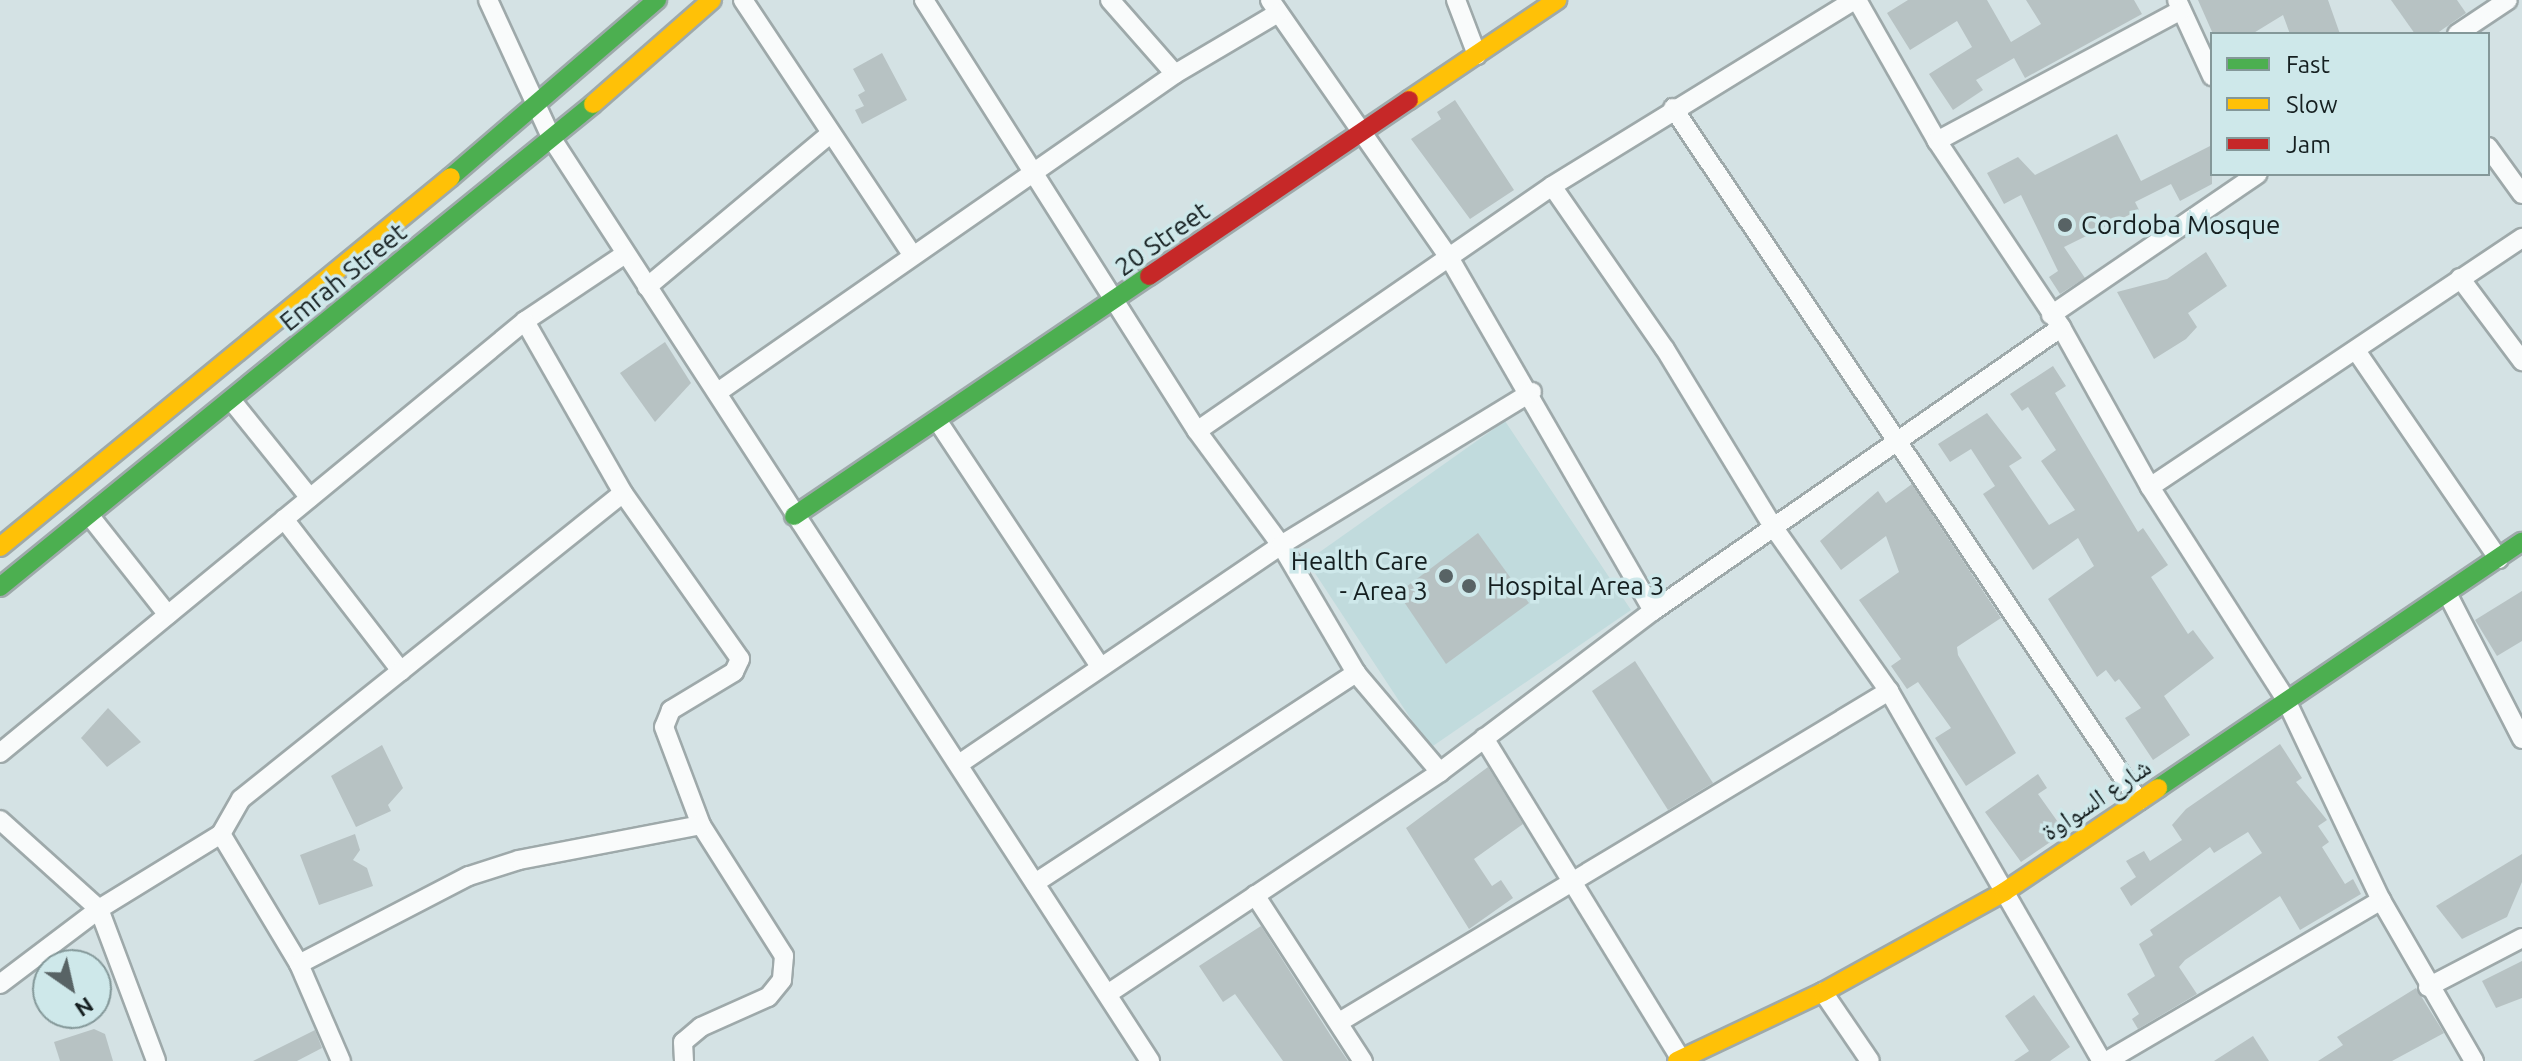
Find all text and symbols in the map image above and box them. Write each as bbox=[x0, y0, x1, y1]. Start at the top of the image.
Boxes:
legend bbox=[2210, 32, 2490, 176]
text: Fast bbox=[2286, 51, 2330, 78]
text: Slow bbox=[2286, 91, 2338, 118]
text: Jam bbox=[2286, 131, 2331, 158]
street label: 20 Street bbox=[1109, 195, 1215, 283]
place label: Cordoba Mosque bbox=[2081, 209, 2280, 241]
marker: Cordoba Mosque bbox=[2056, 216, 2074, 234]
street label: Emrah Street bbox=[273, 217, 413, 337]
place label: Health Care - Area 3 bbox=[1291, 545, 1428, 606]
marker: Health Care - Area 3 bbox=[1435, 565, 1457, 587]
place label: Hospital Area 3 bbox=[1487, 570, 1665, 602]
marker: Hospital Area 3 bbox=[1458, 575, 1480, 597]
street label: شارع السواوة bbox=[2035, 751, 2157, 847]
north arrow bbox=[32, 949, 112, 1029]
text: N bbox=[71, 993, 98, 1023]

